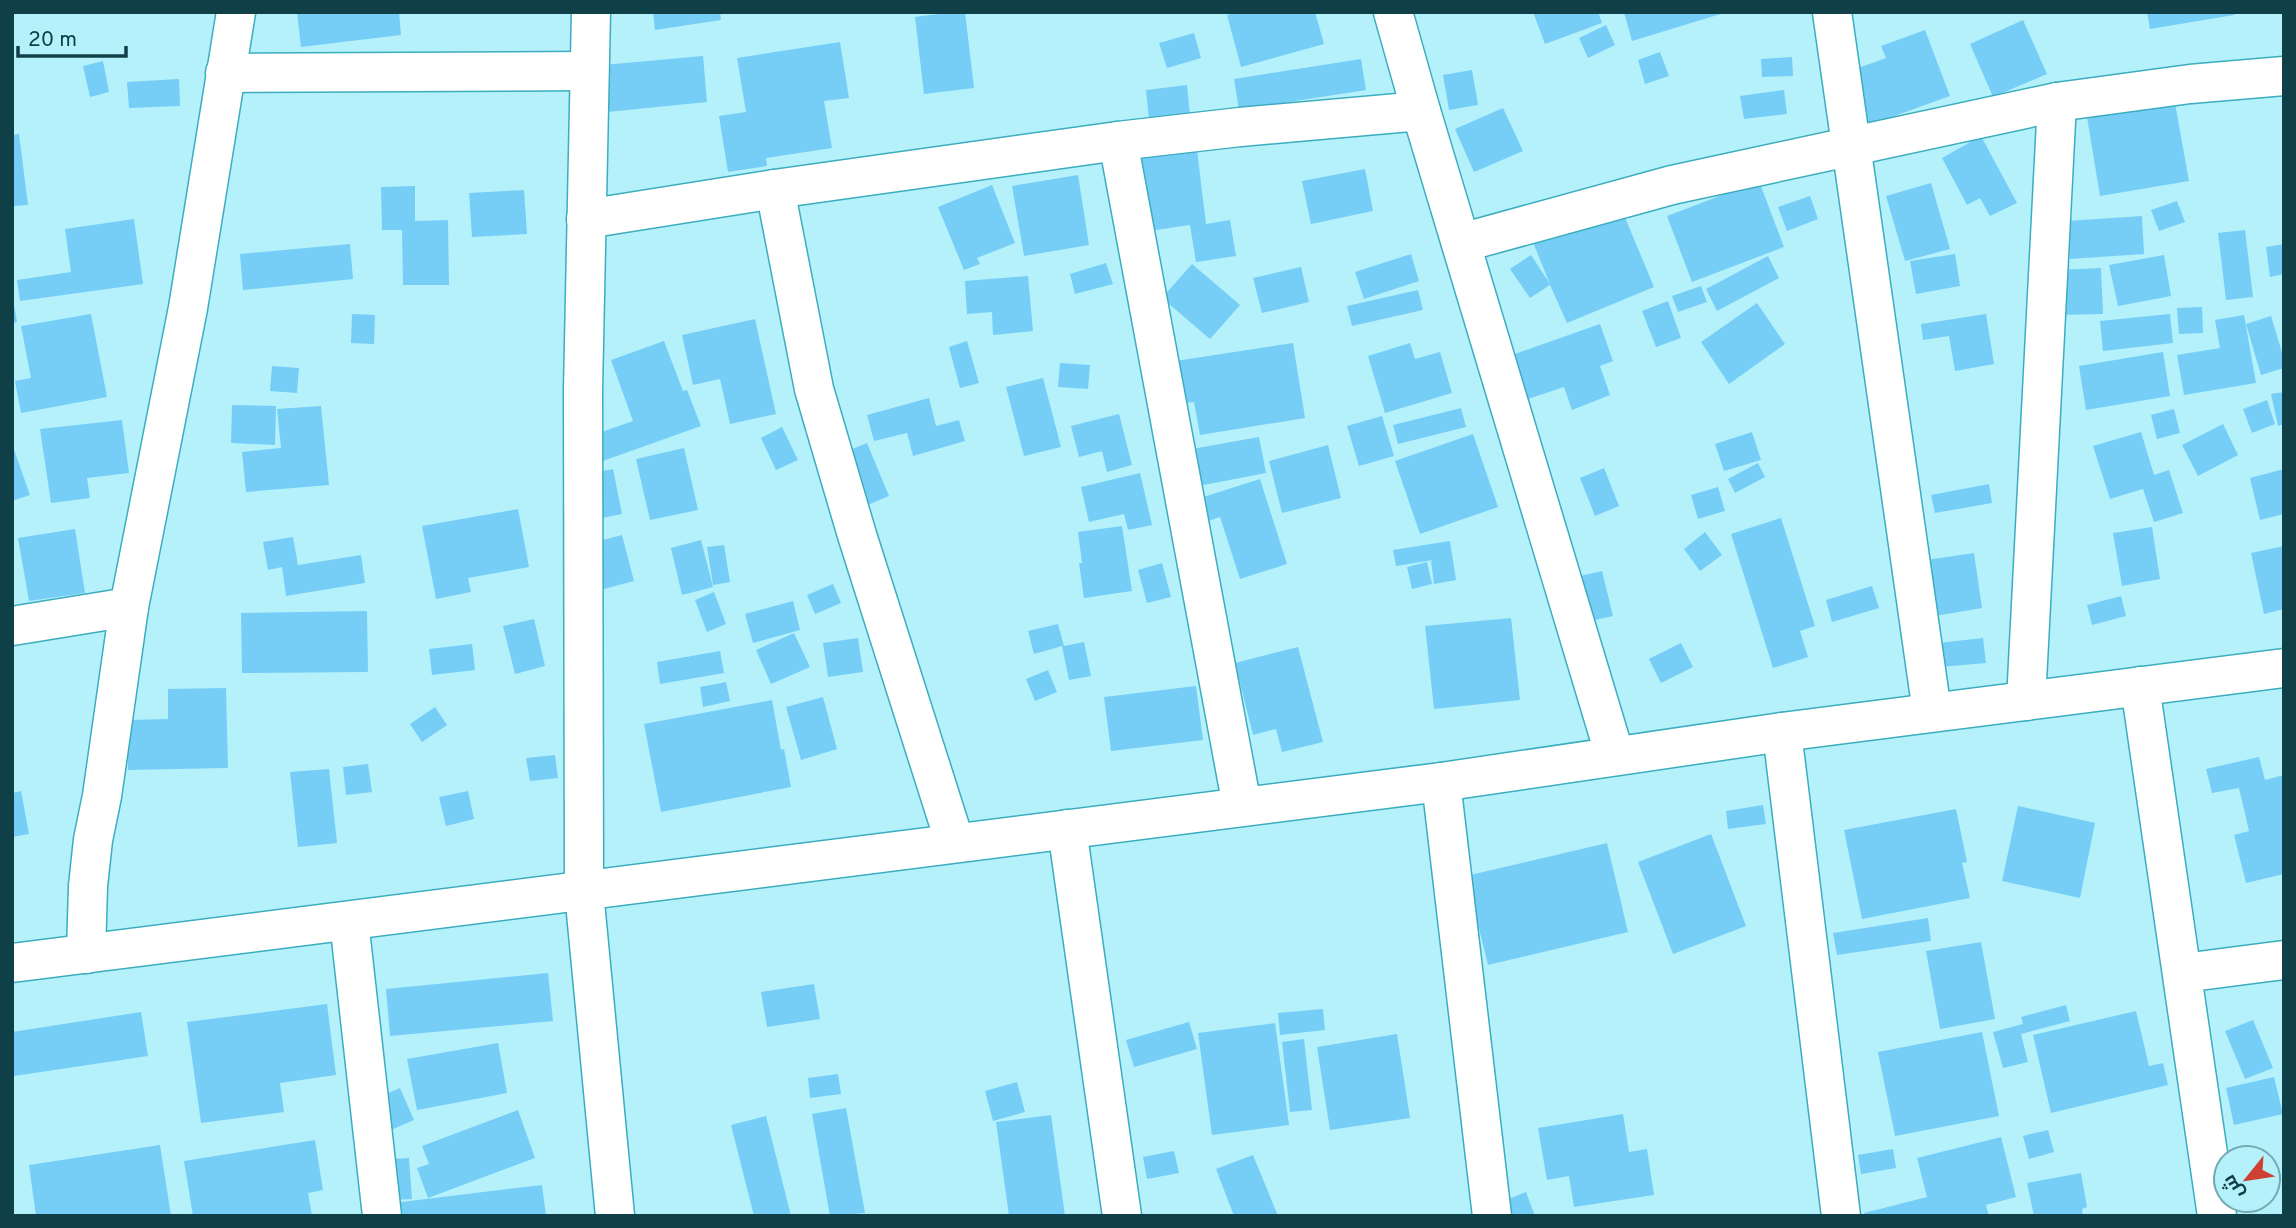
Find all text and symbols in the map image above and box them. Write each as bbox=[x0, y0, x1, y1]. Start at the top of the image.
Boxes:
scale bar bbox=[18, 14, 126, 58]
text: 20 m bbox=[28, 27, 77, 54]
north arrow bbox=[2212, 1144, 2282, 1214]
text: ش bbox=[2218, 1170, 2250, 1203]

